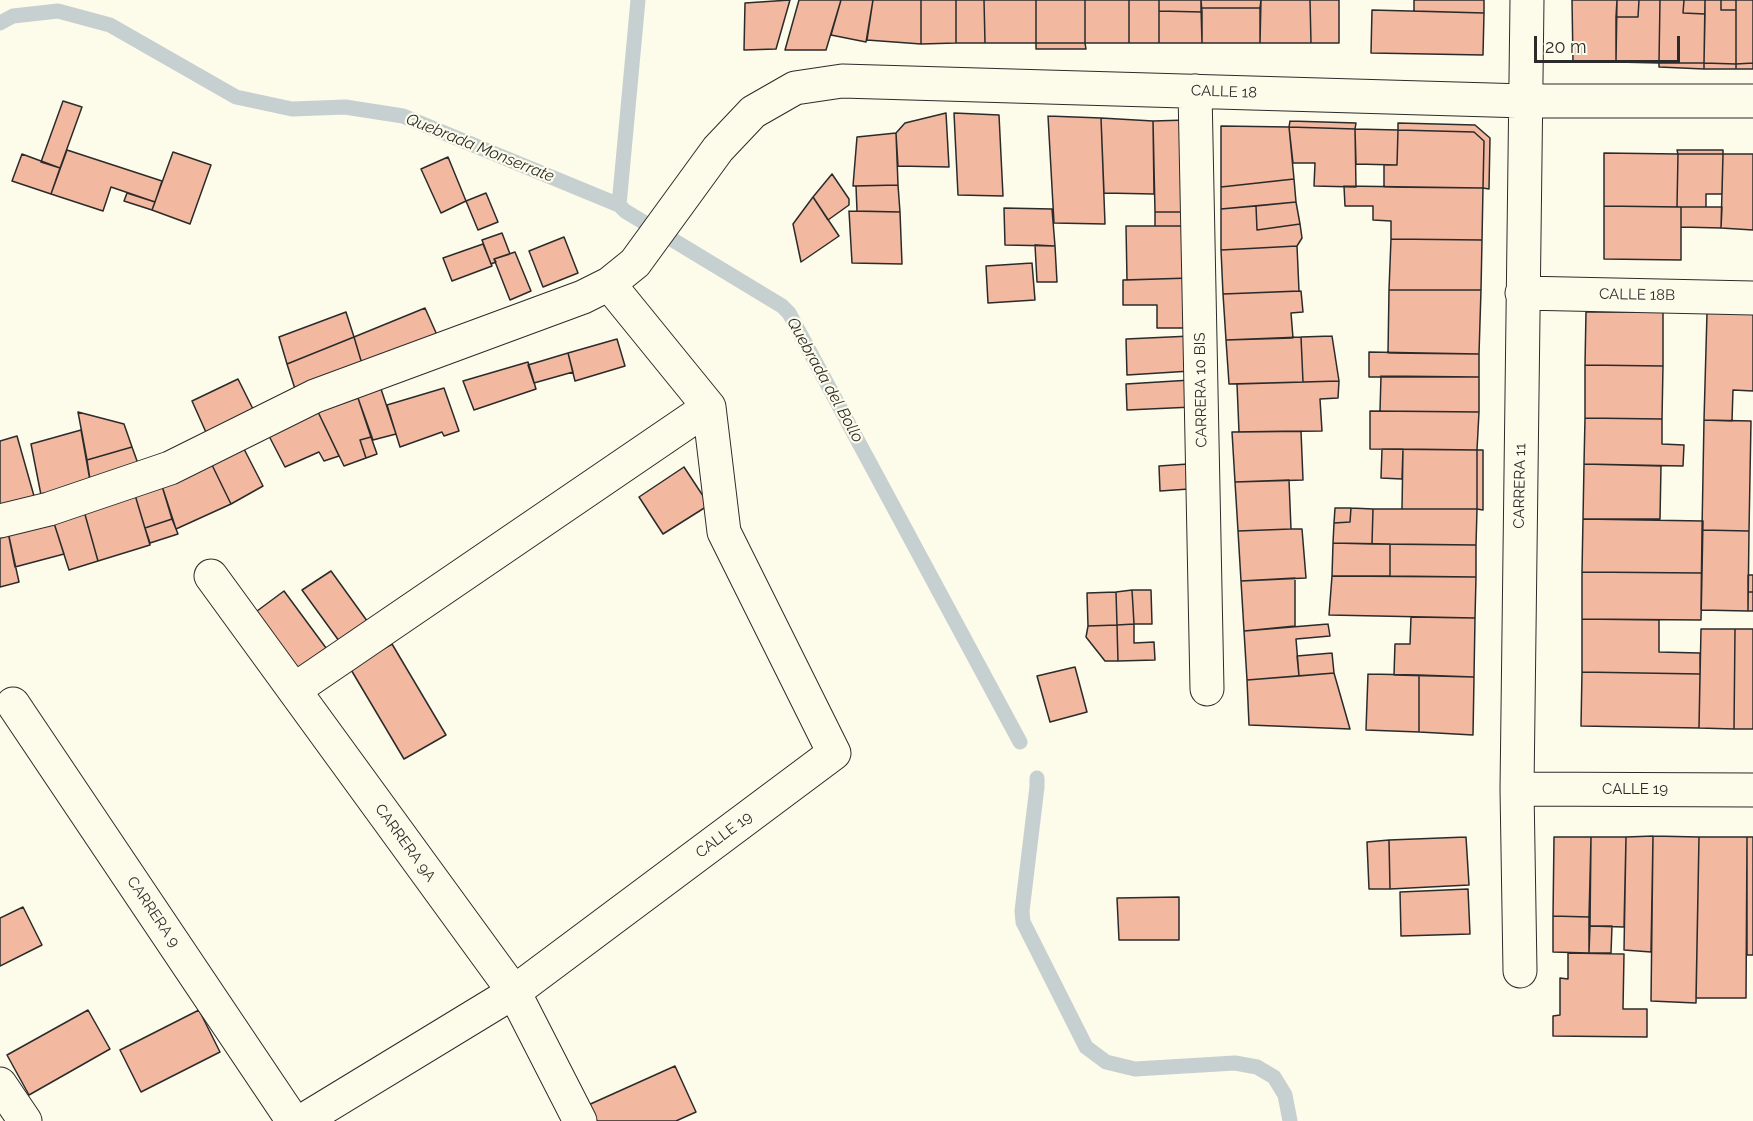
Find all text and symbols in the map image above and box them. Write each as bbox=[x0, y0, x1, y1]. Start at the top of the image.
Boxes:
scale bar bbox=[1537, 24, 1682, 62]
text: 20 m bbox=[1545, 36, 1587, 57]
street label: CALLE 18 bbox=[1191, 82, 1257, 102]
water label: Quebrada Monserrate bbox=[403, 110, 557, 186]
street label: CALLE 18B bbox=[1599, 285, 1675, 305]
water label: Quebrada del Bollo bbox=[783, 314, 867, 446]
street label: CARRERA 10 BIS bbox=[1191, 332, 1211, 448]
street label: CARRERA 11 bbox=[1510, 443, 1530, 529]
street label: CALLE 19 bbox=[1602, 780, 1668, 798]
street label: CARRERA 9A bbox=[371, 801, 439, 885]
street label: CALLE 19 bbox=[692, 808, 756, 862]
street label: CARRERA 9 bbox=[123, 873, 183, 951]

